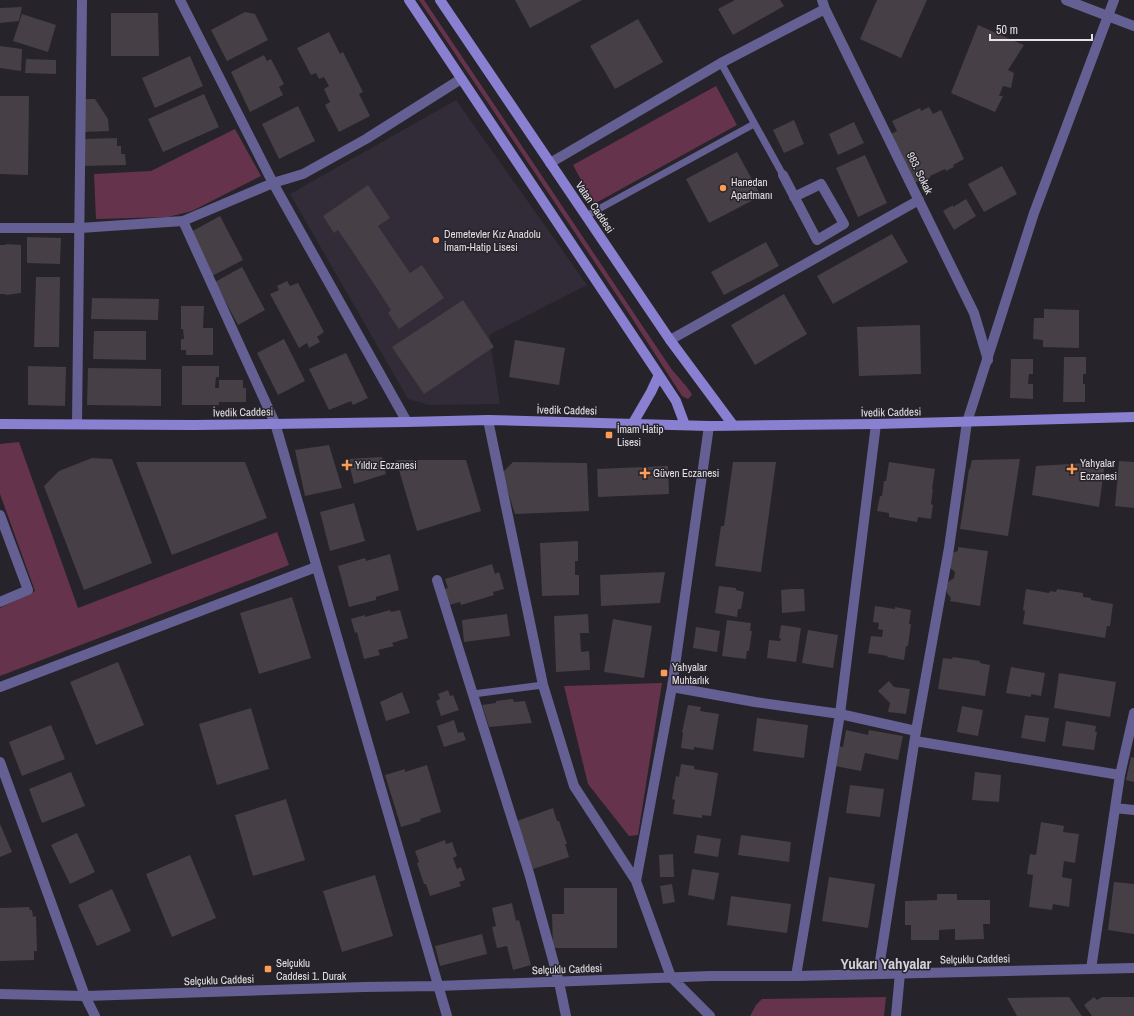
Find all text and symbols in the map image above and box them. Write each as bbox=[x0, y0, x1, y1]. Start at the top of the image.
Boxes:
scale bar bbox=[990, 16, 1092, 42]
text: 50 m bbox=[996, 22, 1018, 38]
street label: 983. Sokak bbox=[904, 150, 936, 197]
place label: Hanedan Apartmanı bbox=[730, 175, 773, 202]
street label: Vatan Caddesi bbox=[573, 179, 617, 235]
marker: Hanedan Apartmanı bbox=[718, 183, 728, 193]
place label: Demetevler Kız Anadolu İmam-Hatip Lisesi bbox=[444, 227, 541, 254]
marker: Demetevler Kız Anadolu İmam-Hatip Lisesi bbox=[431, 235, 441, 245]
street label: İvedik Caddesi bbox=[537, 402, 597, 418]
street label: İvedik Caddesi bbox=[213, 404, 273, 420]
street label: İvedik Caddesi bbox=[861, 404, 921, 420]
place label: İmam Hatip Lisesi bbox=[617, 422, 664, 449]
marker: İmam Hatip Lisesi bbox=[604, 430, 614, 440]
place label: Yahyalar Eczanesi bbox=[1080, 456, 1117, 483]
place label: Yıldız Eczanesi bbox=[355, 458, 417, 472]
marker: Yıldız Eczanesi bbox=[342, 460, 352, 470]
marker: Yahyalar Eczanesi bbox=[1067, 464, 1077, 474]
place label: Güven Eczanesi bbox=[653, 466, 719, 480]
marker: Güven Eczanesi bbox=[640, 468, 650, 478]
place label: Yahyalar Muhtarlık bbox=[672, 660, 710, 687]
marker: Yahyalar Muhtarlık bbox=[659, 668, 669, 678]
street label: Selçuklu Caddesi bbox=[940, 951, 1010, 967]
district label: Yukarı Yahyalar bbox=[841, 953, 932, 974]
place label: Selçuklu Caddesi 1. Durak bbox=[276, 956, 347, 983]
street label: Selçuklu Caddesi bbox=[532, 961, 602, 977]
marker: Selçuklu Caddesi 1. Durak bbox=[263, 964, 273, 974]
street label: Selçuklu Caddesi bbox=[184, 972, 254, 988]

